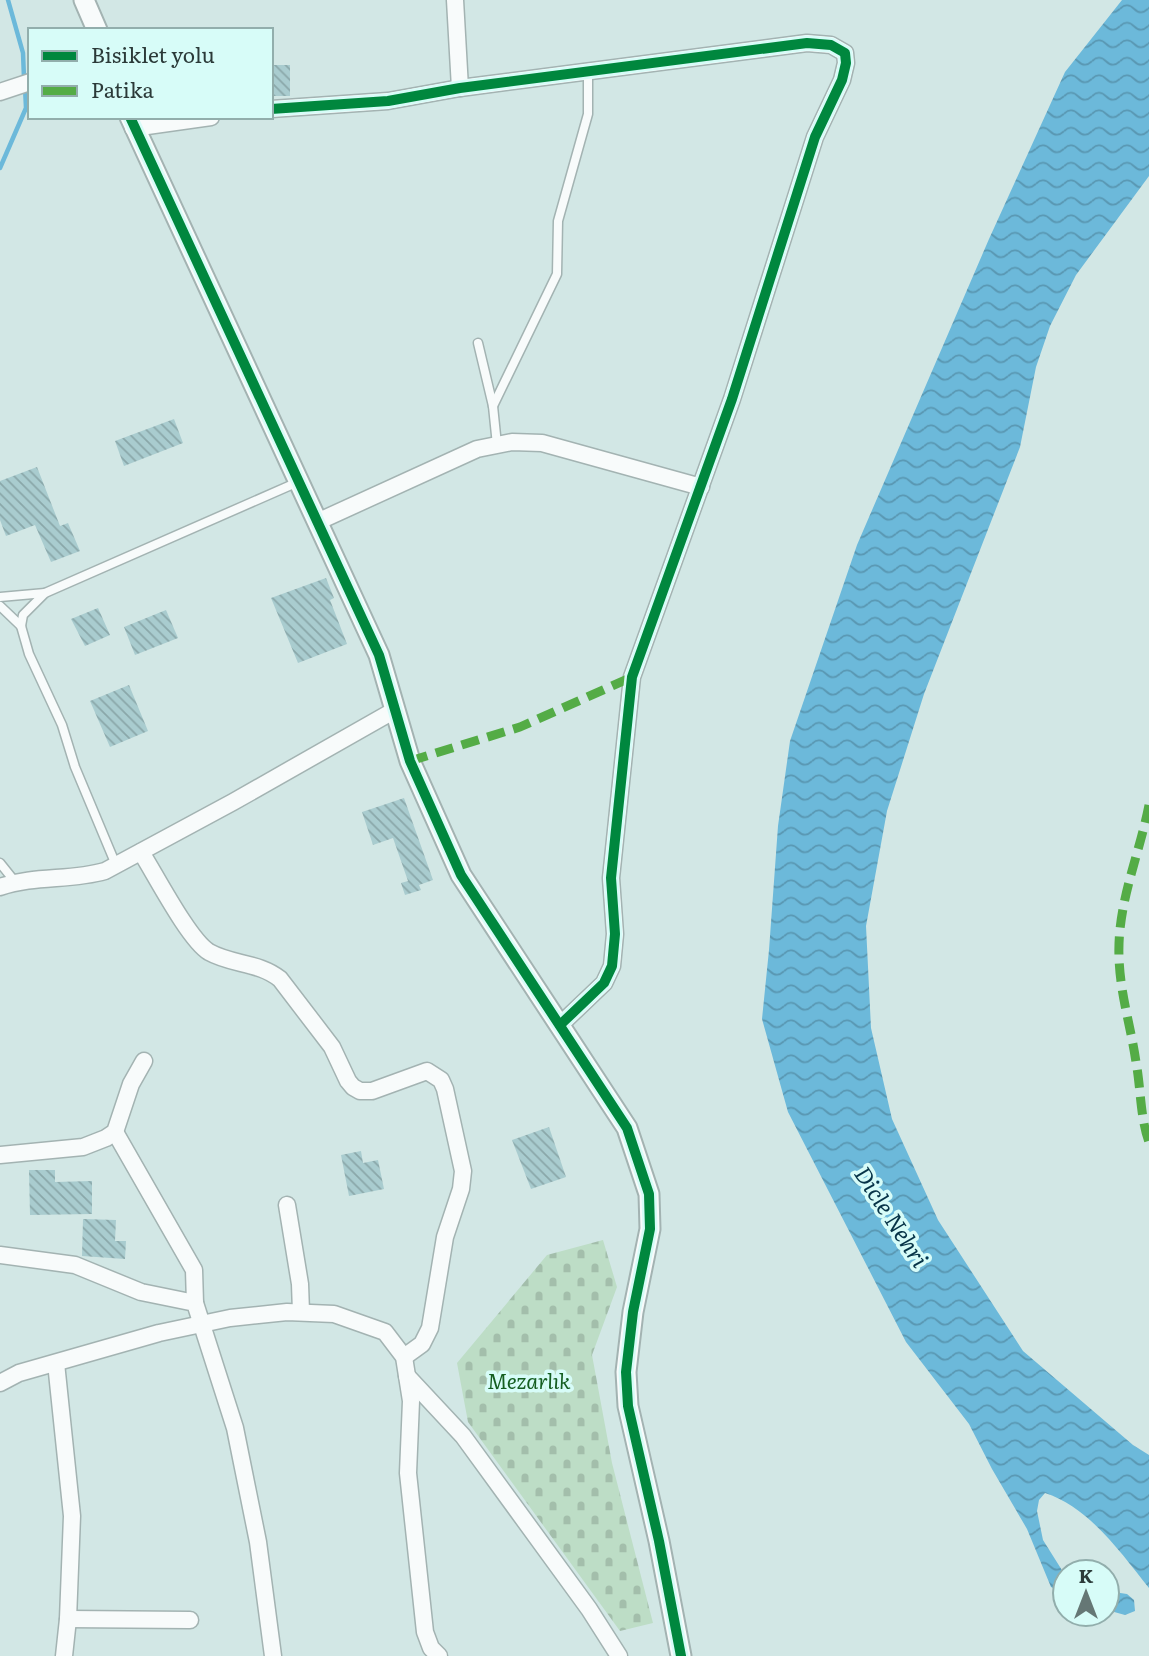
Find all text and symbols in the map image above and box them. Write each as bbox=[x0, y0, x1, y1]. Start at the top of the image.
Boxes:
legend bbox=[28, 28, 273, 119]
text: Bisiklet yolu bbox=[91, 38, 215, 69]
text: Patika bbox=[91, 73, 155, 104]
water label: Dicle Nehri bbox=[847, 1159, 938, 1273]
park label: Mezarlık bbox=[487, 1364, 571, 1395]
north arrow bbox=[1051, 1558, 1121, 1628]
text: K bbox=[1079, 1561, 1094, 1589]

